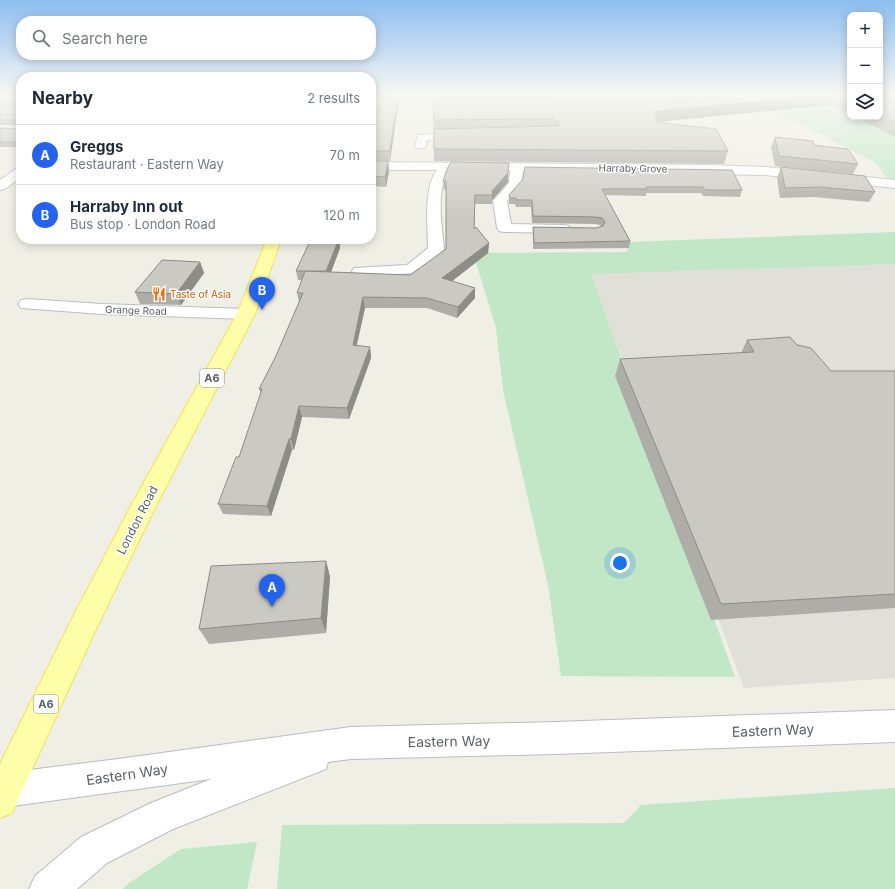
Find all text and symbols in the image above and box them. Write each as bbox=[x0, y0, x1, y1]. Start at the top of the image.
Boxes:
map controls bbox=[847, 12, 883, 120]
button: + bbox=[847, 12, 883, 48]
search box bbox=[16, 16, 376, 60]
icon: search bbox=[30, 27, 52, 49]
text: Search here bbox=[62, 29, 148, 48]
button: − bbox=[847, 48, 883, 84]
button: layers bbox=[847, 84, 883, 120]
text: Nearby bbox=[32, 88, 93, 108]
text: 2 results bbox=[307, 90, 360, 106]
text: Greggs bbox=[70, 137, 123, 156]
text: A bbox=[40, 147, 50, 163]
text: 70 m bbox=[330, 147, 360, 163]
text: Restaurant · Eastern Way bbox=[70, 156, 224, 172]
street label: Harraby Grove bbox=[598, 161, 668, 175]
text: Harraby Inn out bbox=[70, 197, 183, 216]
text: B bbox=[41, 207, 49, 223]
text: 120 m bbox=[324, 207, 360, 223]
text: Bus stop · London Road bbox=[70, 216, 216, 232]
pin: B bbox=[249, 277, 275, 310]
restaurant icon: Taste of Asia bbox=[151, 286, 167, 302]
place label: Taste of Asia bbox=[170, 288, 231, 300]
street label: Grange Road bbox=[105, 303, 167, 317]
road number: A6 bbox=[200, 369, 224, 387]
street label: London Road bbox=[113, 483, 161, 557]
your location bbox=[610, 553, 630, 573]
pin: A bbox=[259, 574, 285, 607]
road number: A6 bbox=[34, 695, 58, 713]
street label: Eastern Way bbox=[731, 720, 815, 740]
street label: Eastern Way bbox=[408, 732, 491, 750]
street label: Eastern Way bbox=[85, 760, 169, 788]

